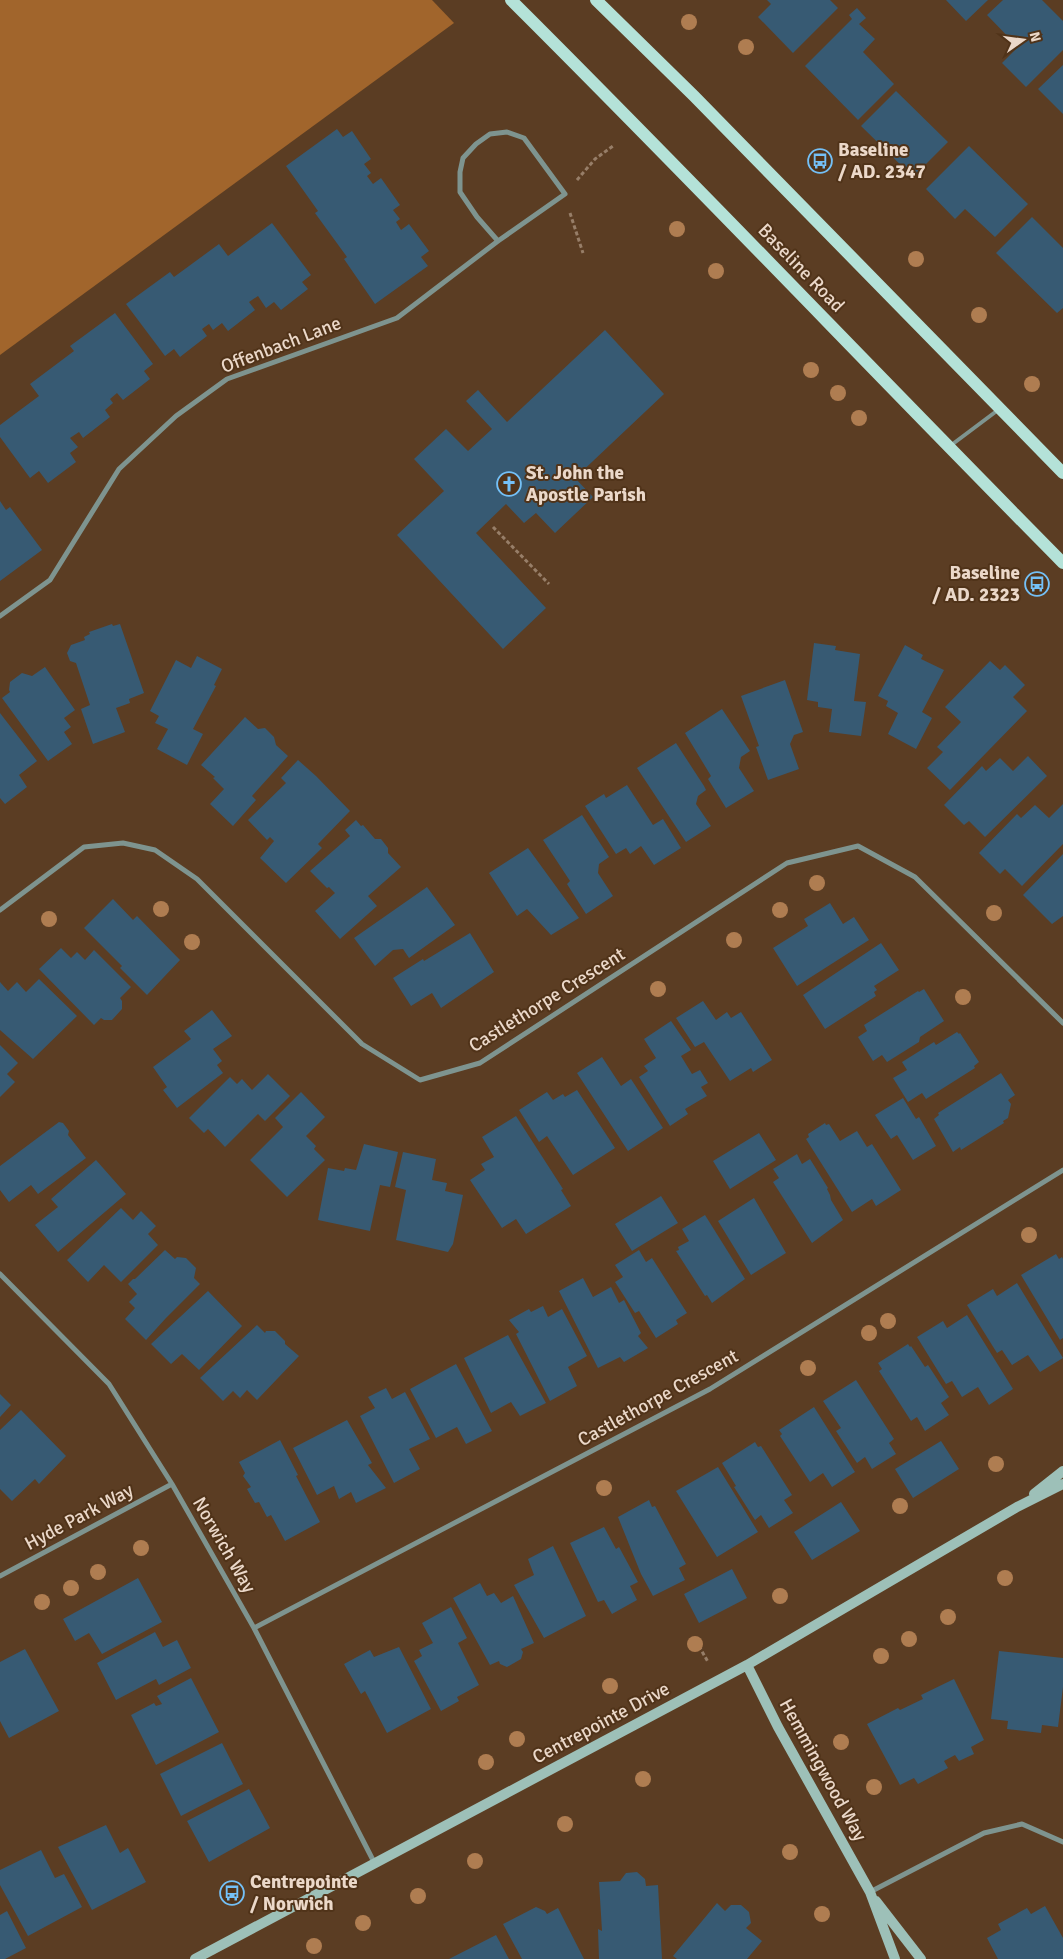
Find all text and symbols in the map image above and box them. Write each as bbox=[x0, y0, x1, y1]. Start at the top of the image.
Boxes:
north arrow bbox=[998, 15, 1048, 65]
text: N bbox=[1026, 30, 1045, 44]
place label: Baseline / AD. 2347 bbox=[838, 138, 926, 184]
bus stop icon: Baseline / AD. 2347 bbox=[807, 148, 833, 174]
street label: Baseline Road bbox=[753, 219, 849, 317]
street label: Offenbach Lane bbox=[218, 311, 344, 379]
place label: St. John the Apostle Parish bbox=[526, 461, 646, 507]
church icon: St. John the Apostle Parish bbox=[496, 471, 522, 497]
place label: Baseline / AD. 2323 bbox=[932, 561, 1020, 607]
bus stop icon: Baseline / AD. 2323 bbox=[1024, 571, 1050, 597]
street label: Castlethorpe Crescent bbox=[464, 942, 630, 1058]
street label: Castlethorpe Crescent bbox=[574, 1344, 743, 1452]
street label: Hyde Park Way bbox=[20, 1478, 138, 1556]
street label: Norwich Way bbox=[187, 1493, 261, 1597]
street label: Centrepointe Drive bbox=[528, 1677, 674, 1769]
street label: Hemmingwood Way bbox=[774, 1694, 872, 1846]
place label: Centrepointe / Norwich bbox=[250, 1870, 358, 1916]
bus stop icon: Centrepointe / Norwich bbox=[219, 1880, 245, 1906]

